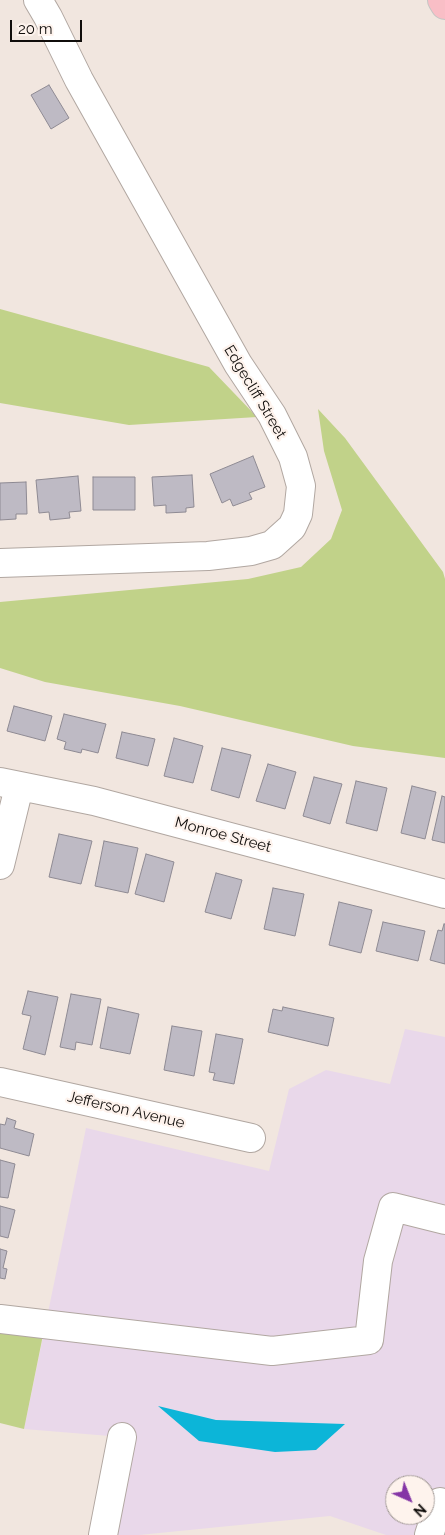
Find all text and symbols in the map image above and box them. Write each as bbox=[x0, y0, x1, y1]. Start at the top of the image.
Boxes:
scale bar bbox=[12, 10, 85, 42]
text: 20 m bbox=[18, 20, 53, 38]
street label: Edgecliff Street bbox=[220, 342, 290, 442]
street label: Monroe Street bbox=[173, 814, 273, 856]
street label: Jefferson Avenue bbox=[66, 1088, 186, 1132]
north arrow bbox=[385, 1475, 435, 1525]
text: N bbox=[410, 1501, 429, 1520]

